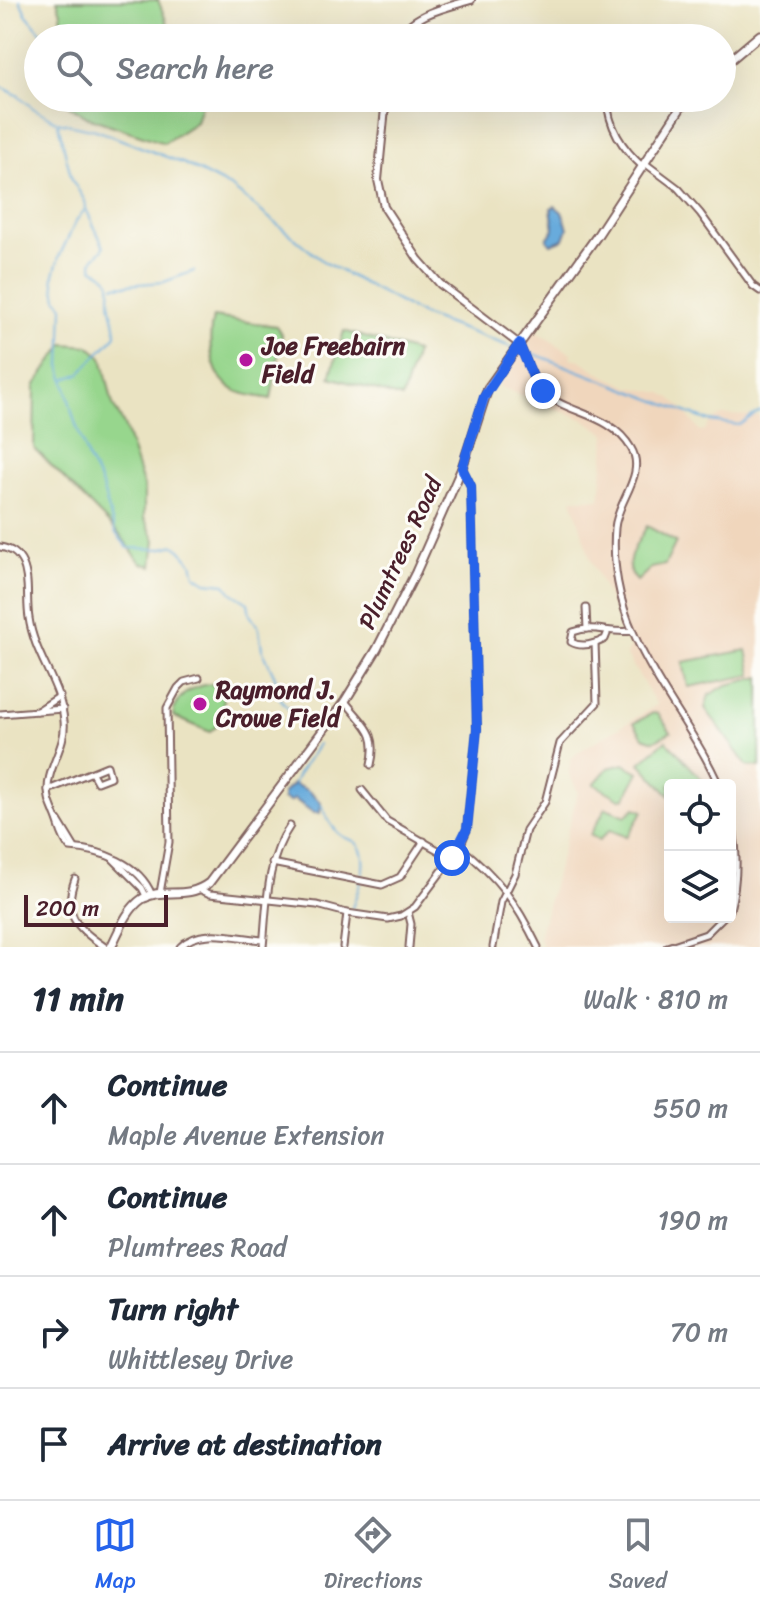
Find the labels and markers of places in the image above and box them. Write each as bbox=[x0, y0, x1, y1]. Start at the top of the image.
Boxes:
place label: Joe Freebairn Field bbox=[260, 325, 405, 395]
marker: Joe Freebairn Field bbox=[237, 351, 255, 369]
place label: Raymond J. Crowe Field bbox=[215, 669, 342, 739]
marker: Raymond J. Crowe Field bbox=[191, 695, 209, 713]

